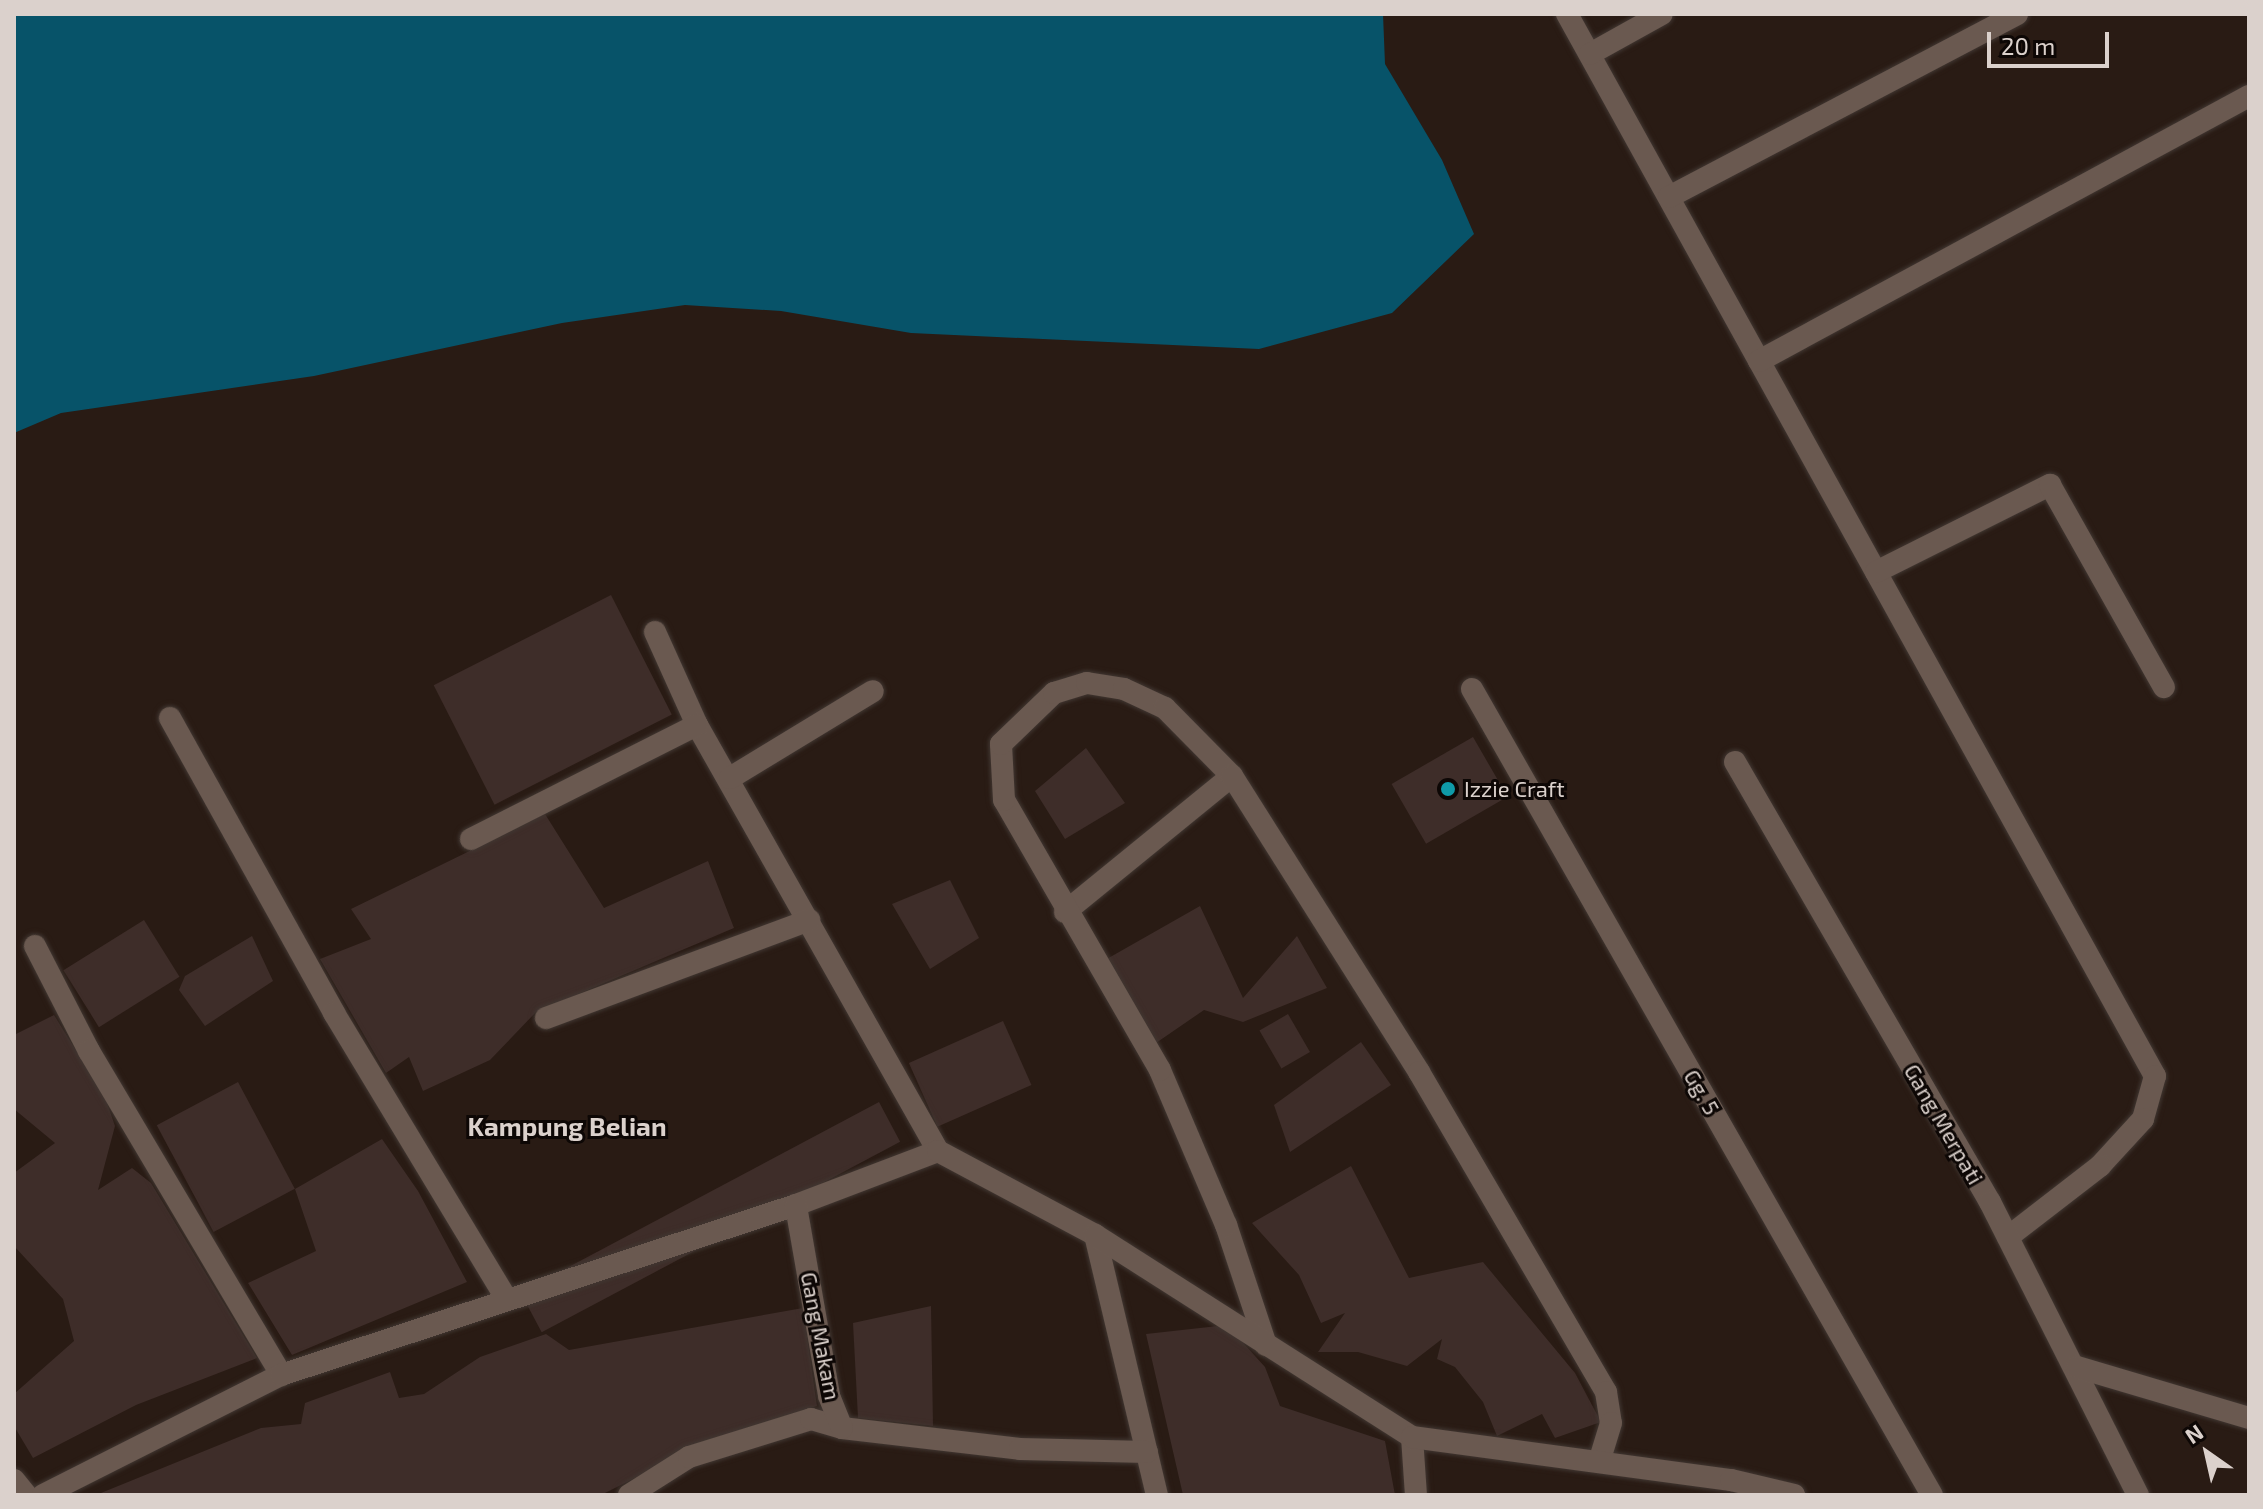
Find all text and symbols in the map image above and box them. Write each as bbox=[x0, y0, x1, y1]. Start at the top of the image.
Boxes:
scale bar bbox=[1991, 16, 2113, 66]
text: 20 m bbox=[2001, 31, 2055, 60]
place label: Izzie Craft bbox=[1464, 776, 1565, 802]
marker: Izzie Craft bbox=[1439, 780, 1457, 798]
street label: Gang Merpati bbox=[1899, 1059, 1989, 1189]
street label: Gg. 5 bbox=[1679, 1065, 1725, 1119]
district label: Kampung Belian bbox=[467, 1110, 667, 1142]
street label: Gang Makam bbox=[796, 1270, 846, 1402]
north arrow bbox=[2167, 1413, 2247, 1493]
text: N bbox=[2180, 1418, 2207, 1448]

